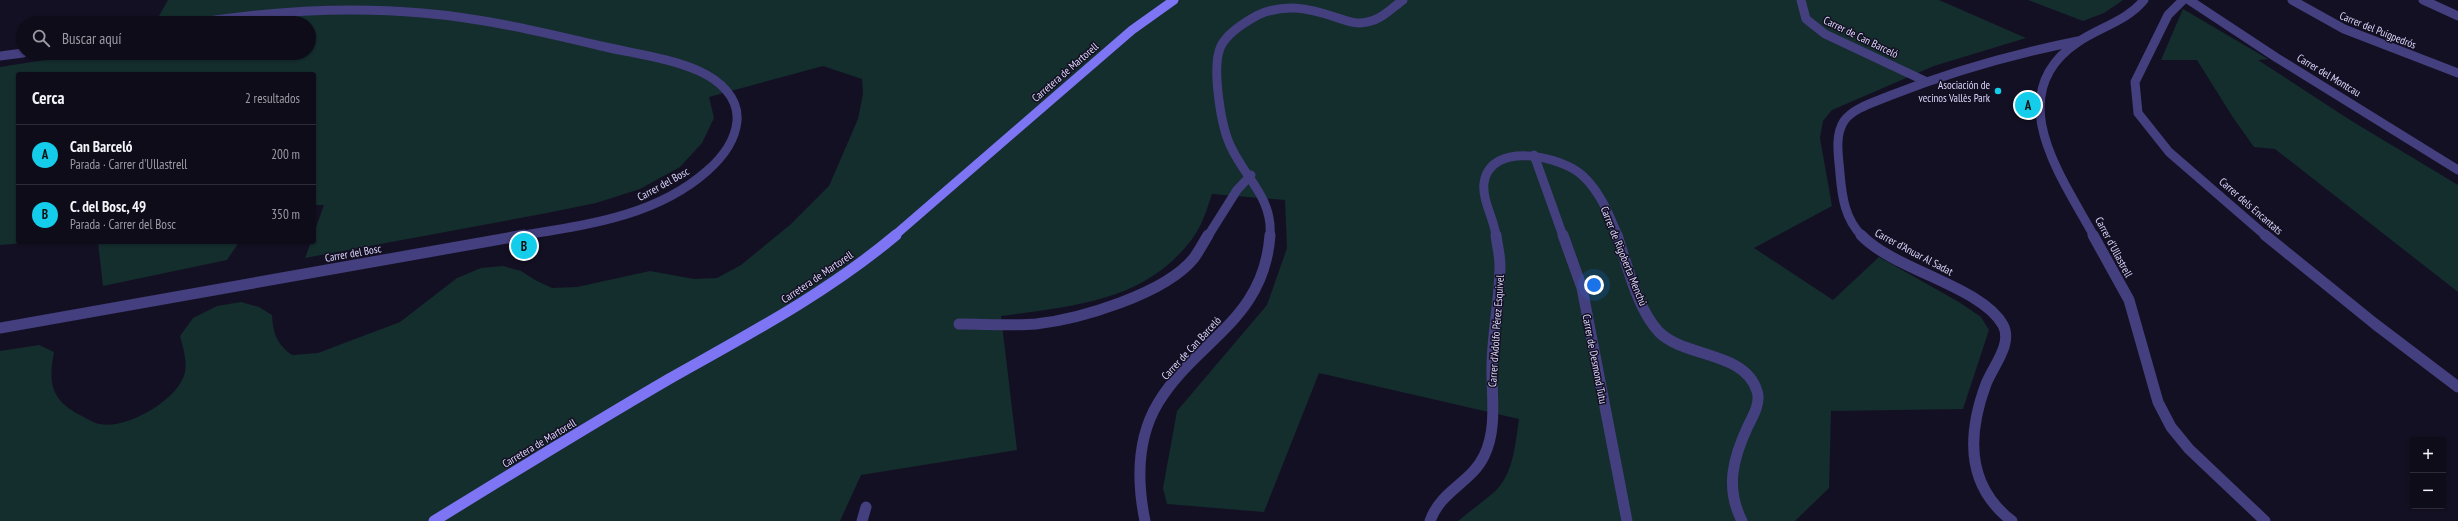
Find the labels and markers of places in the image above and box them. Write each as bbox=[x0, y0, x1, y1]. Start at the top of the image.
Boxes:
place label: Asociación de vecinos Vallès Park bbox=[1919, 78, 1991, 105]
marker: Asociación de vecinos Vallès Park bbox=[1993, 86, 2003, 96]
pin: A bbox=[2015, 90, 2041, 120]
pin: B bbox=[511, 231, 537, 261]

